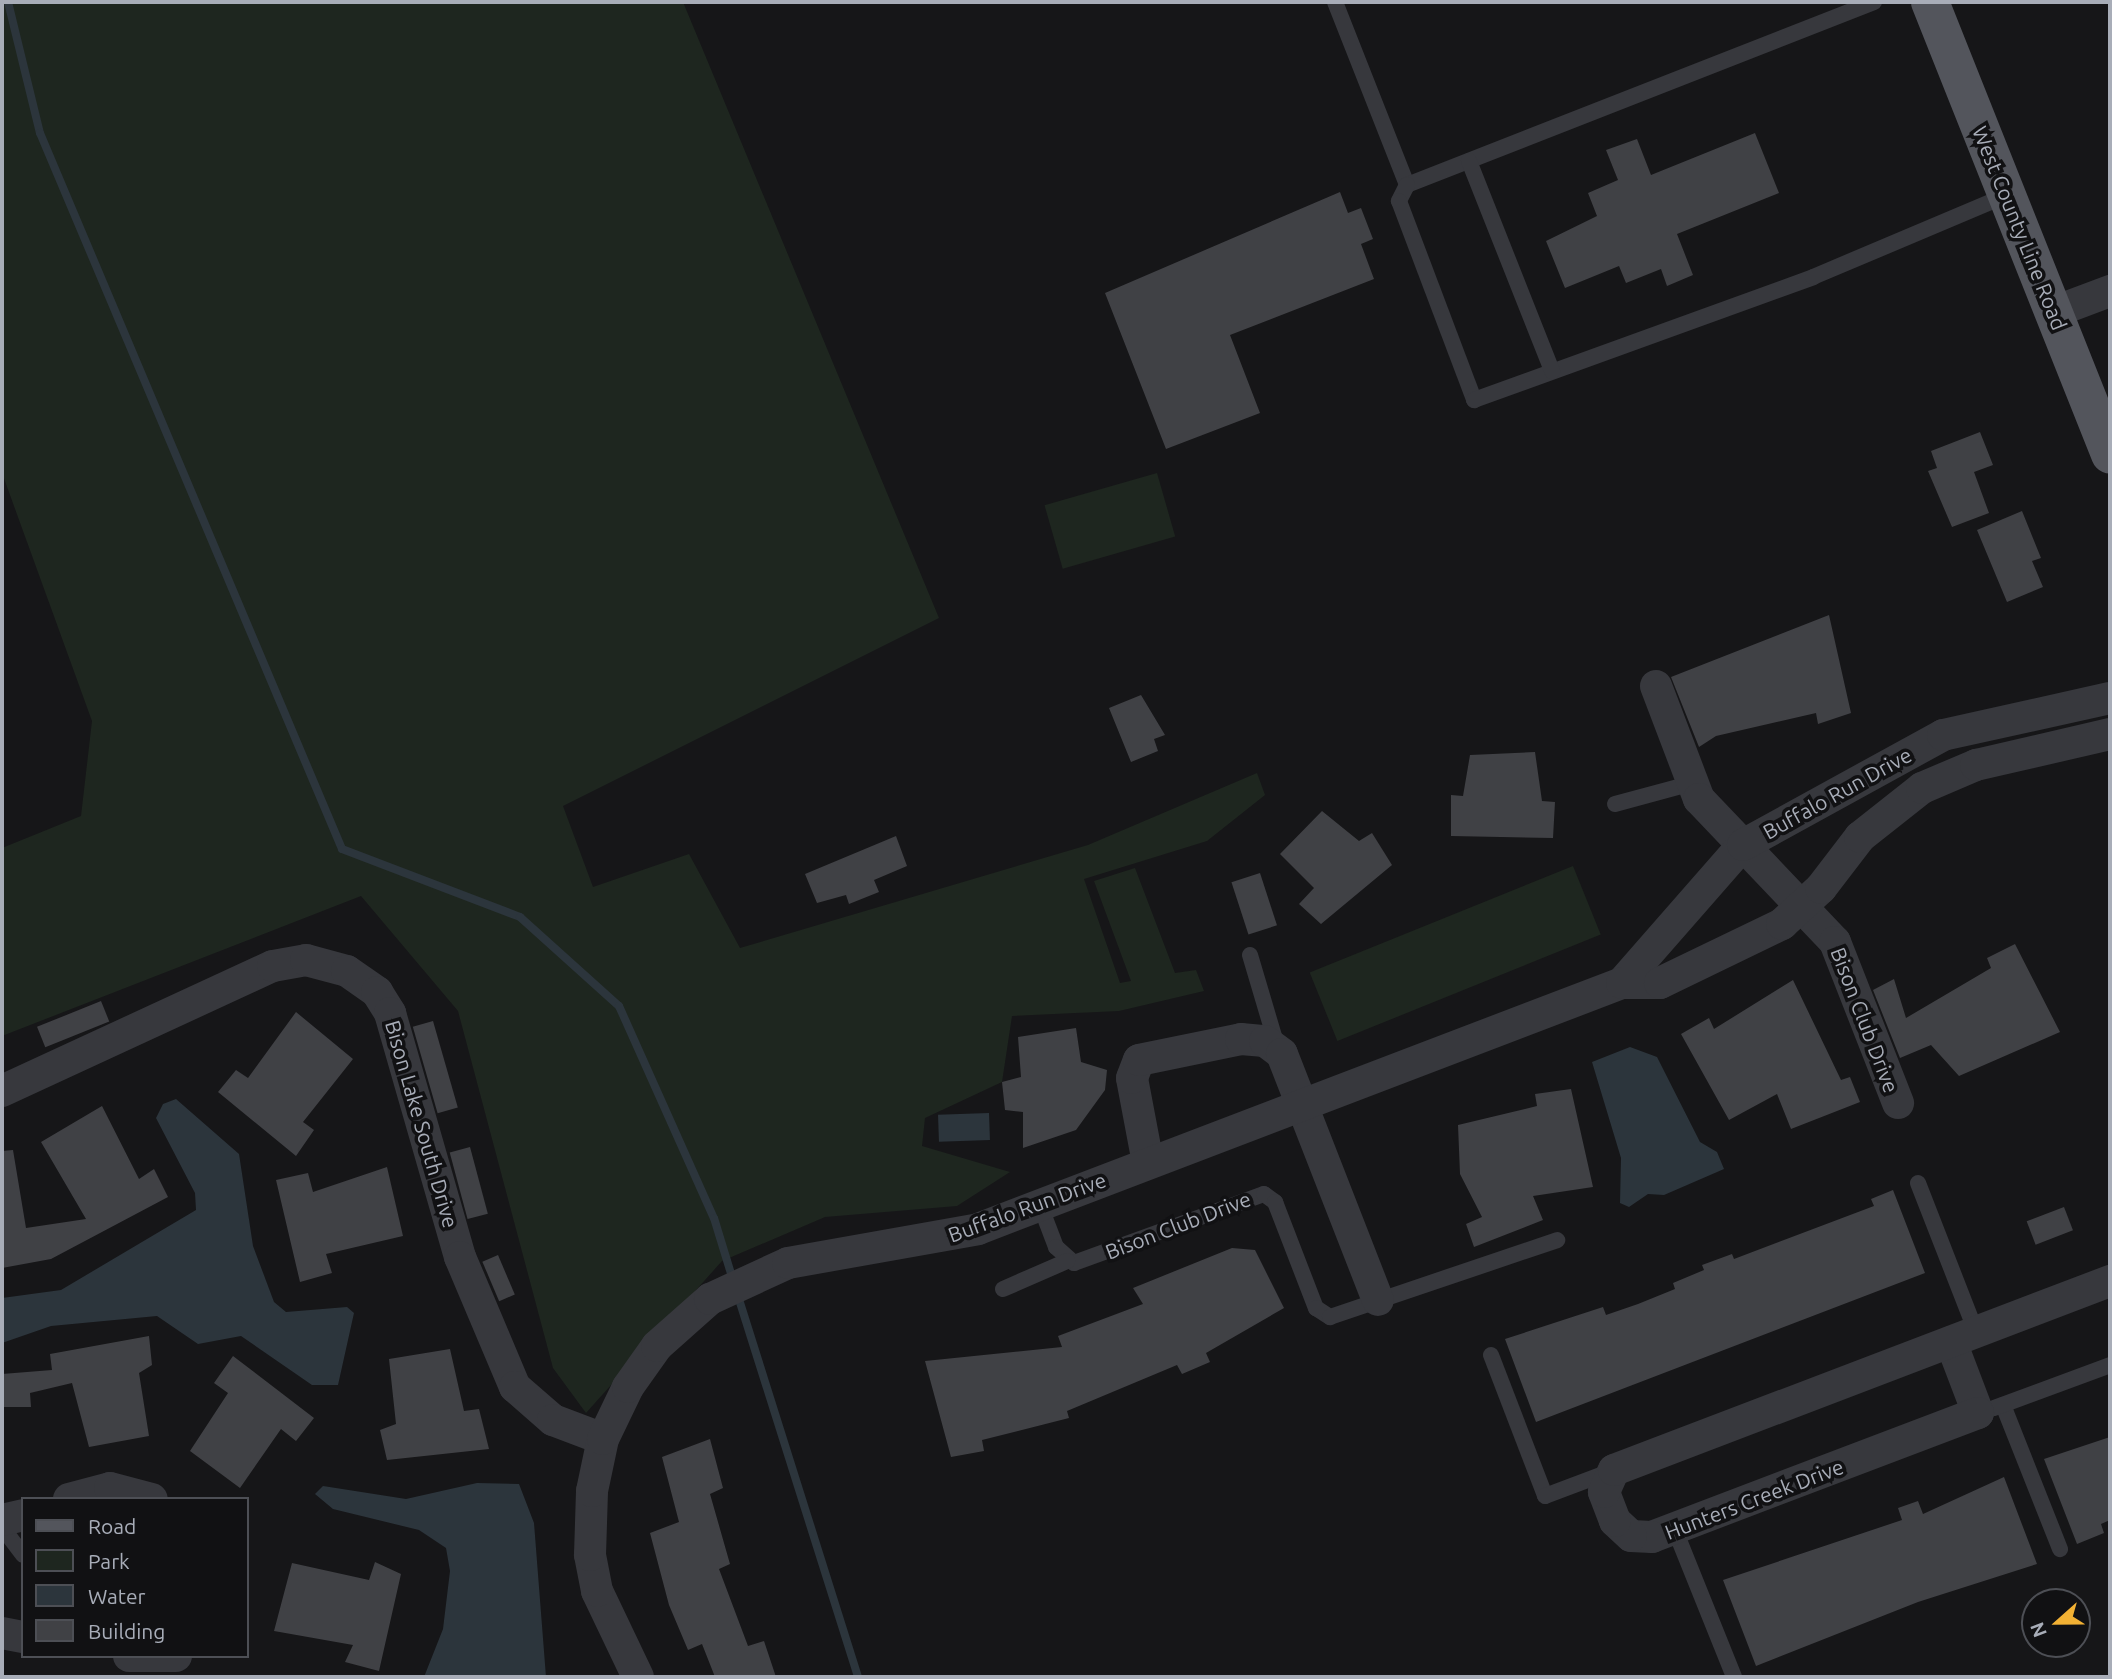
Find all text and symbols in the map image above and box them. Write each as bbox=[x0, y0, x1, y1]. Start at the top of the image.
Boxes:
street label: West County Line Road bbox=[1968, 122, 2072, 334]
street label: Buffalo Run Drive bbox=[1758, 742, 1916, 844]
street label: Bison Club Drive bbox=[1826, 944, 1904, 1096]
street label: Bison Lake South Drive bbox=[380, 1017, 464, 1231]
street label: Buffalo Run Drive bbox=[945, 1167, 1109, 1247]
street label: Bison Club Drive bbox=[1102, 1186, 1254, 1264]
street label: Hunters Creek Drive bbox=[1661, 1453, 1847, 1545]
legend bbox=[21, 1497, 248, 1658]
text: Road bbox=[88, 1514, 136, 1538]
text: Park bbox=[88, 1549, 130, 1573]
text: Water bbox=[88, 1584, 146, 1608]
north arrow bbox=[2021, 1588, 2091, 1658]
text: Building bbox=[88, 1619, 165, 1643]
text: N bbox=[2025, 1619, 2051, 1640]

